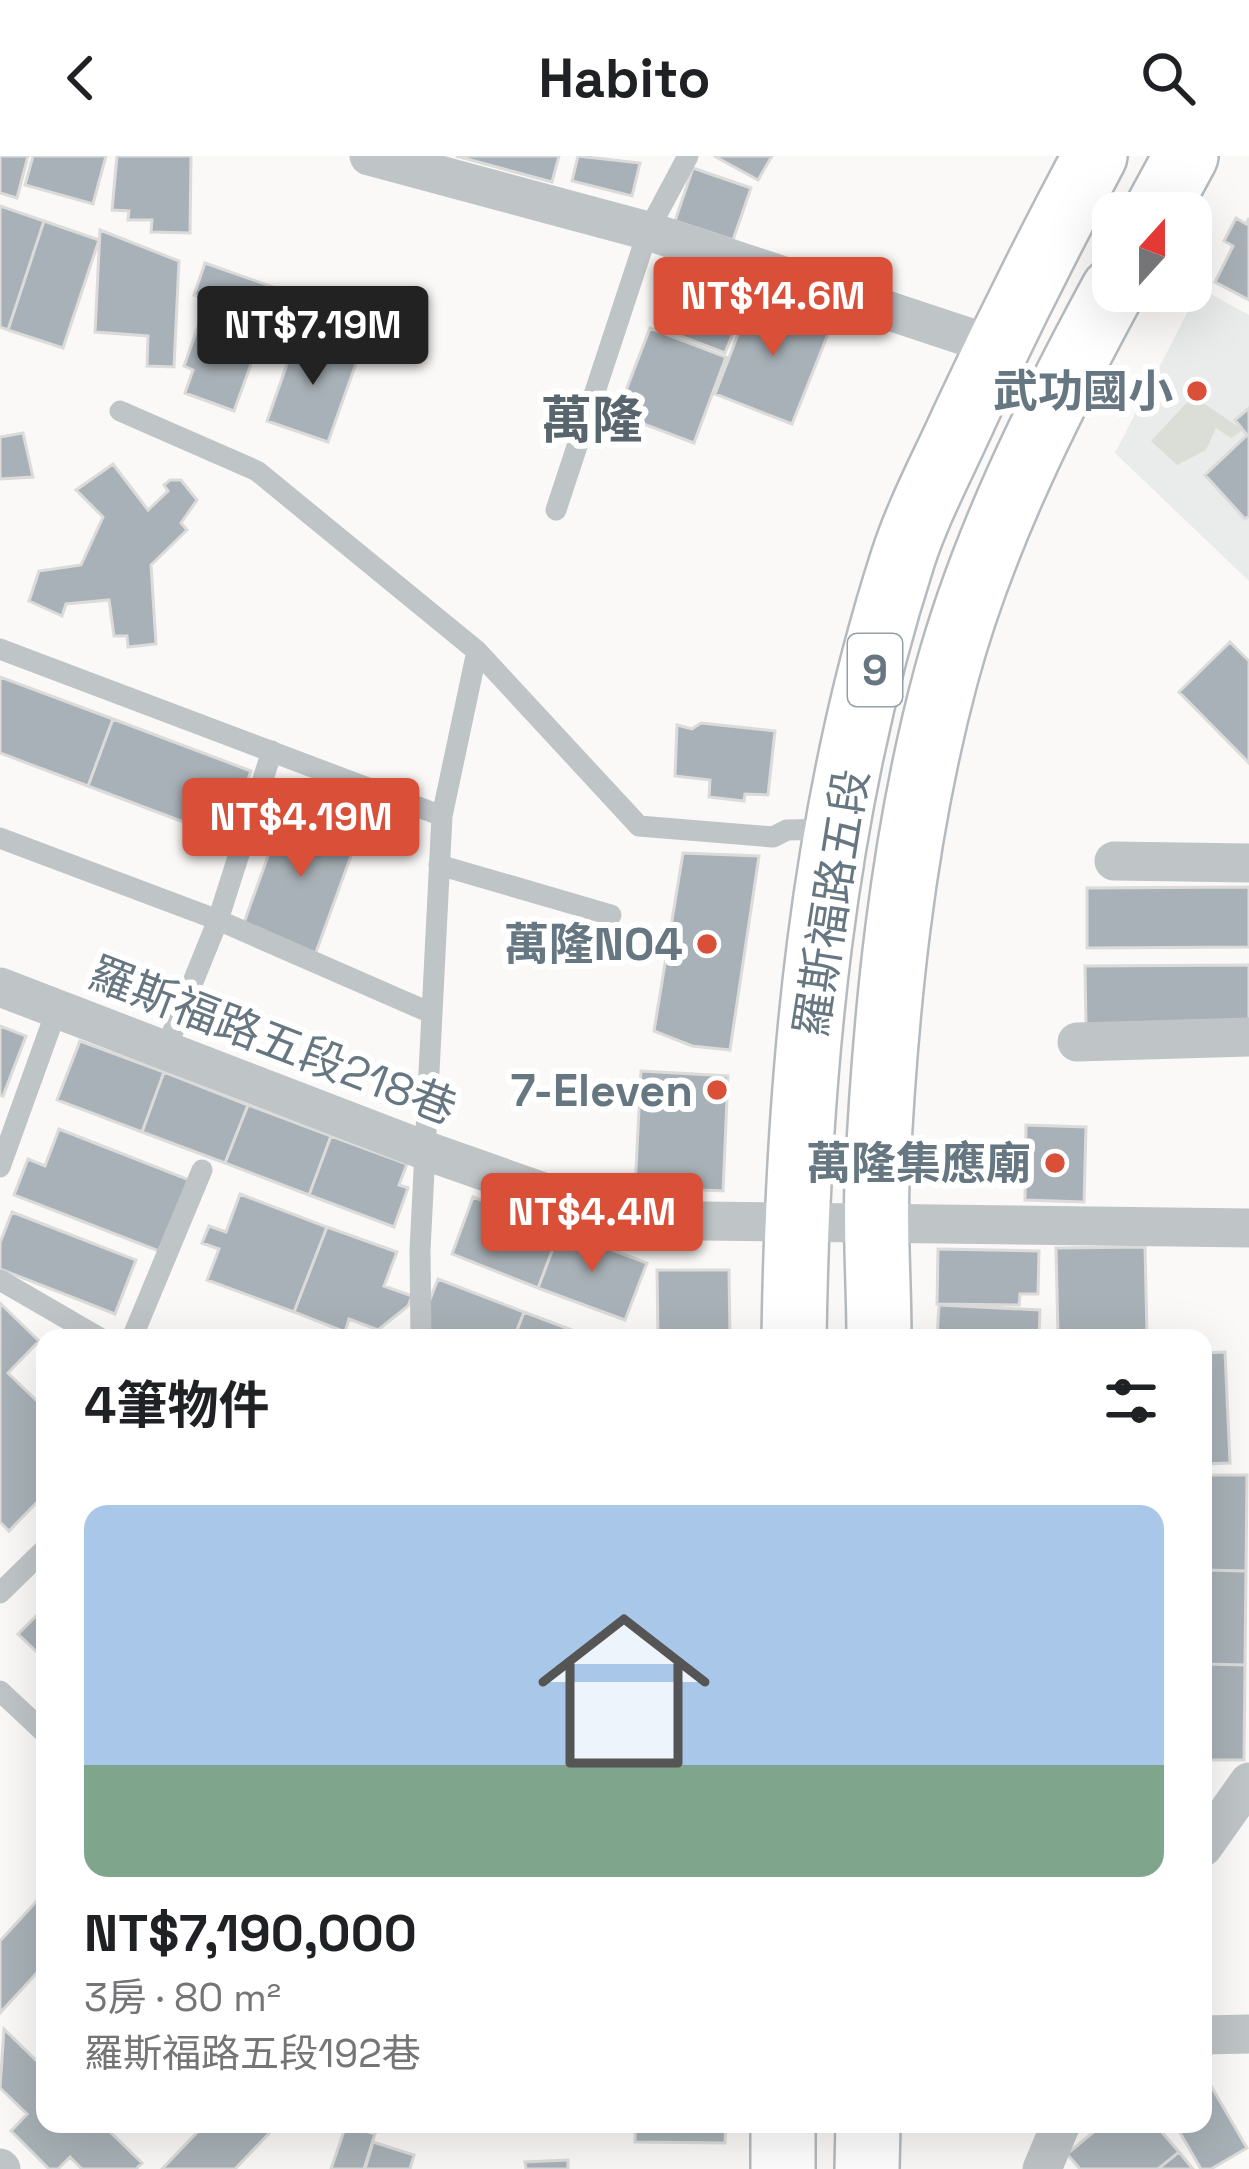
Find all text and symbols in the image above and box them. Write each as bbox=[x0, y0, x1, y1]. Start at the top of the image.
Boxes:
text: Habito bbox=[538, 44, 711, 113]
icon: back bbox=[48, 45, 114, 111]
icon: search bbox=[1135, 45, 1201, 111]
north arrow bbox=[1092, 192, 1212, 312]
map controls bbox=[1092, 192, 1212, 312]
pin: NT$14.6M bbox=[649, 257, 897, 359]
text: NT$14.6M bbox=[681, 271, 865, 320]
pin: NT$7.19M bbox=[189, 286, 437, 388]
text: NT$7.19M bbox=[224, 300, 402, 349]
place label: 武功國小 bbox=[993, 363, 1173, 420]
marker: 武功國小 bbox=[1184, 378, 1210, 404]
district label: 萬隆 bbox=[541, 388, 643, 453]
road number: 9 bbox=[848, 634, 902, 706]
street label: 羅斯福路五段 bbox=[782, 765, 881, 1041]
pin: NT$4.19M bbox=[177, 778, 425, 880]
text: NT$4.19M bbox=[209, 792, 393, 841]
place label: 萬隆NO4 bbox=[504, 916, 683, 973]
marker: 萬隆NO4 bbox=[694, 931, 720, 957]
street label: 羅斯福路五段218巷 bbox=[81, 944, 465, 1137]
place label: 7-Eleven bbox=[511, 1062, 693, 1119]
marker: 7-Eleven bbox=[704, 1077, 730, 1103]
place label: 萬隆集應廟 bbox=[806, 1135, 1031, 1192]
marker: 萬隆集應廟 bbox=[1042, 1150, 1068, 1176]
pin: NT$4.4M bbox=[481, 1173, 703, 1275]
text: NT$4.4M bbox=[508, 1187, 676, 1236]
icon: filters bbox=[1098, 1368, 1164, 1434]
text: 4筆物件 bbox=[84, 1373, 269, 1438]
icon: home bbox=[516, 1583, 732, 1799]
text: NT$7,190,000 bbox=[84, 1901, 417, 1966]
text: 3房 · 80 m² bbox=[84, 1973, 281, 2022]
text: 羅斯福路五段192巷 bbox=[84, 2029, 421, 2078]

